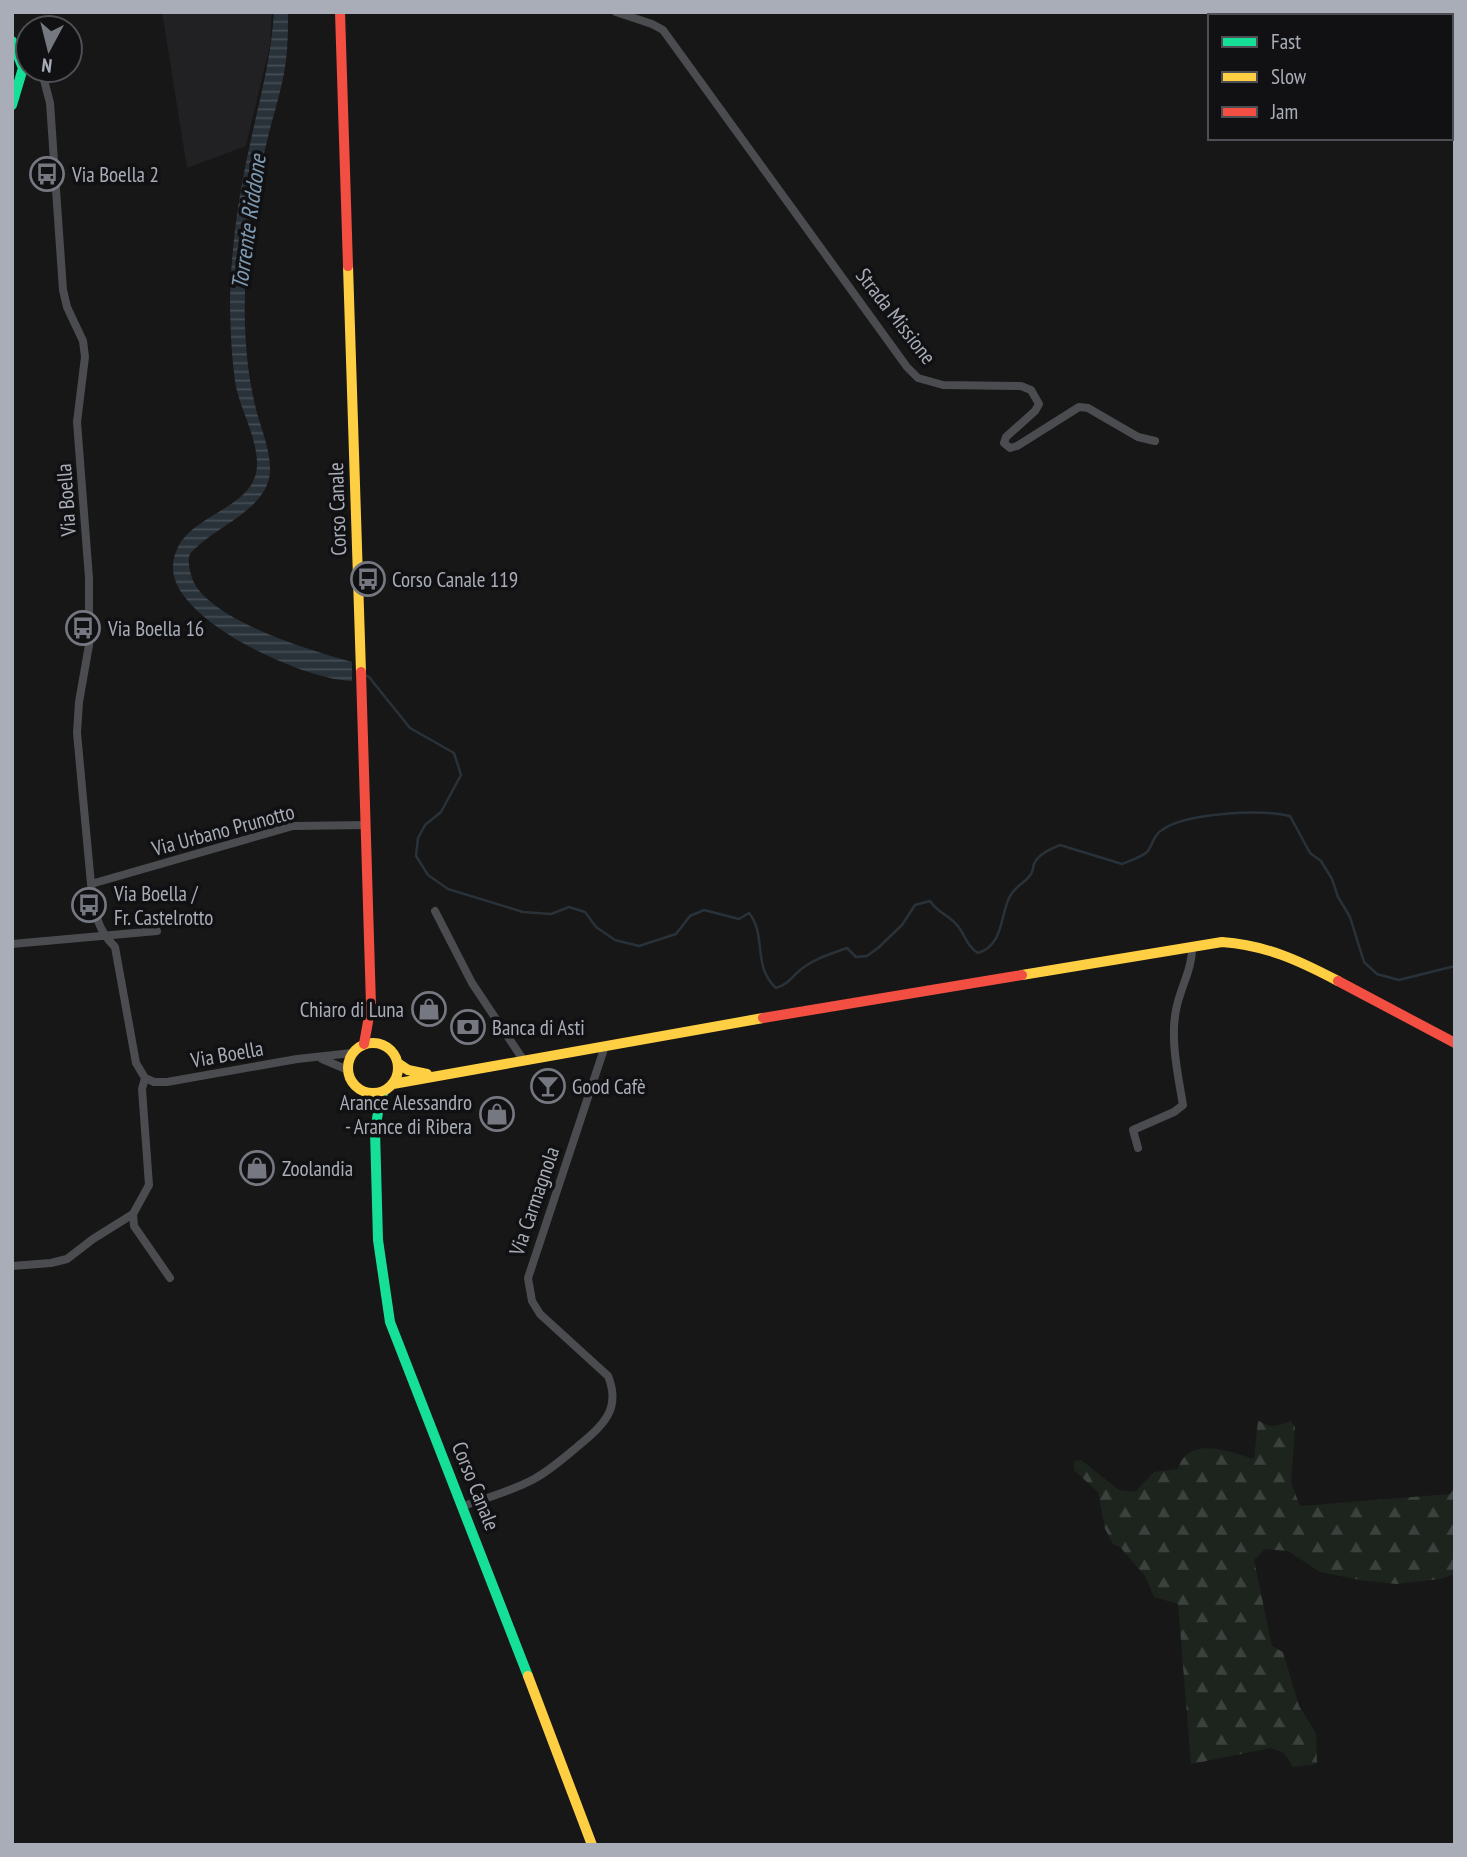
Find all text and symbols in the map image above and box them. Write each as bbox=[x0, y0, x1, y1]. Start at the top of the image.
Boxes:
north arrow bbox=[14, 14, 84, 84]
legend bbox=[1208, 14, 1453, 140]
text: Fast bbox=[1271, 28, 1301, 55]
text: N bbox=[40, 53, 53, 78]
text: Slow bbox=[1271, 63, 1307, 90]
text: Jam bbox=[1270, 98, 1298, 125]
water label: Torrente Riddone bbox=[224, 151, 272, 291]
bus stop icon: Via Boella 2 bbox=[28, 155, 66, 193]
place label: Via Boella 2 bbox=[71, 161, 159, 188]
street label: Strada Missione bbox=[850, 263, 942, 369]
street label: Corso Canale bbox=[322, 462, 352, 556]
street label: Via Boella bbox=[50, 463, 82, 538]
bus stop icon: Corso Canale 119 bbox=[349, 560, 387, 598]
place label: Corso Canale 119 bbox=[392, 566, 518, 593]
bus stop icon: Via Boella 16 bbox=[64, 609, 102, 647]
place label: Via Boella 16 bbox=[107, 615, 204, 642]
street label: Via Urbano Prunotto bbox=[148, 798, 297, 862]
place label: Via Boella / Fr. Castelrotto bbox=[113, 880, 213, 931]
bus stop icon: Via Boella / Fr. Castelrotto bbox=[70, 886, 108, 924]
shop icon: Chiaro di Luna bbox=[410, 990, 448, 1028]
place label: Chiaro di Luna bbox=[300, 996, 404, 1023]
bank icon: Banca di Asti bbox=[449, 1008, 487, 1046]
place label: Banca di Asti bbox=[492, 1014, 585, 1041]
street label: Via Boella bbox=[188, 1034, 265, 1074]
bar icon: Good Cafè bbox=[529, 1067, 567, 1105]
place label: Good Cafè bbox=[572, 1073, 646, 1100]
place label: Arance Alessandro - Arance di Ribera bbox=[340, 1089, 472, 1140]
shop icon: Arance Alessandro - Arance di Ribera bbox=[478, 1095, 516, 1133]
street label: Via Carmagnola bbox=[502, 1143, 565, 1260]
shop icon: Zoolandia bbox=[238, 1149, 276, 1187]
place label: Zoolandia bbox=[282, 1155, 353, 1182]
street label: Corso Canale bbox=[446, 1438, 506, 1534]

